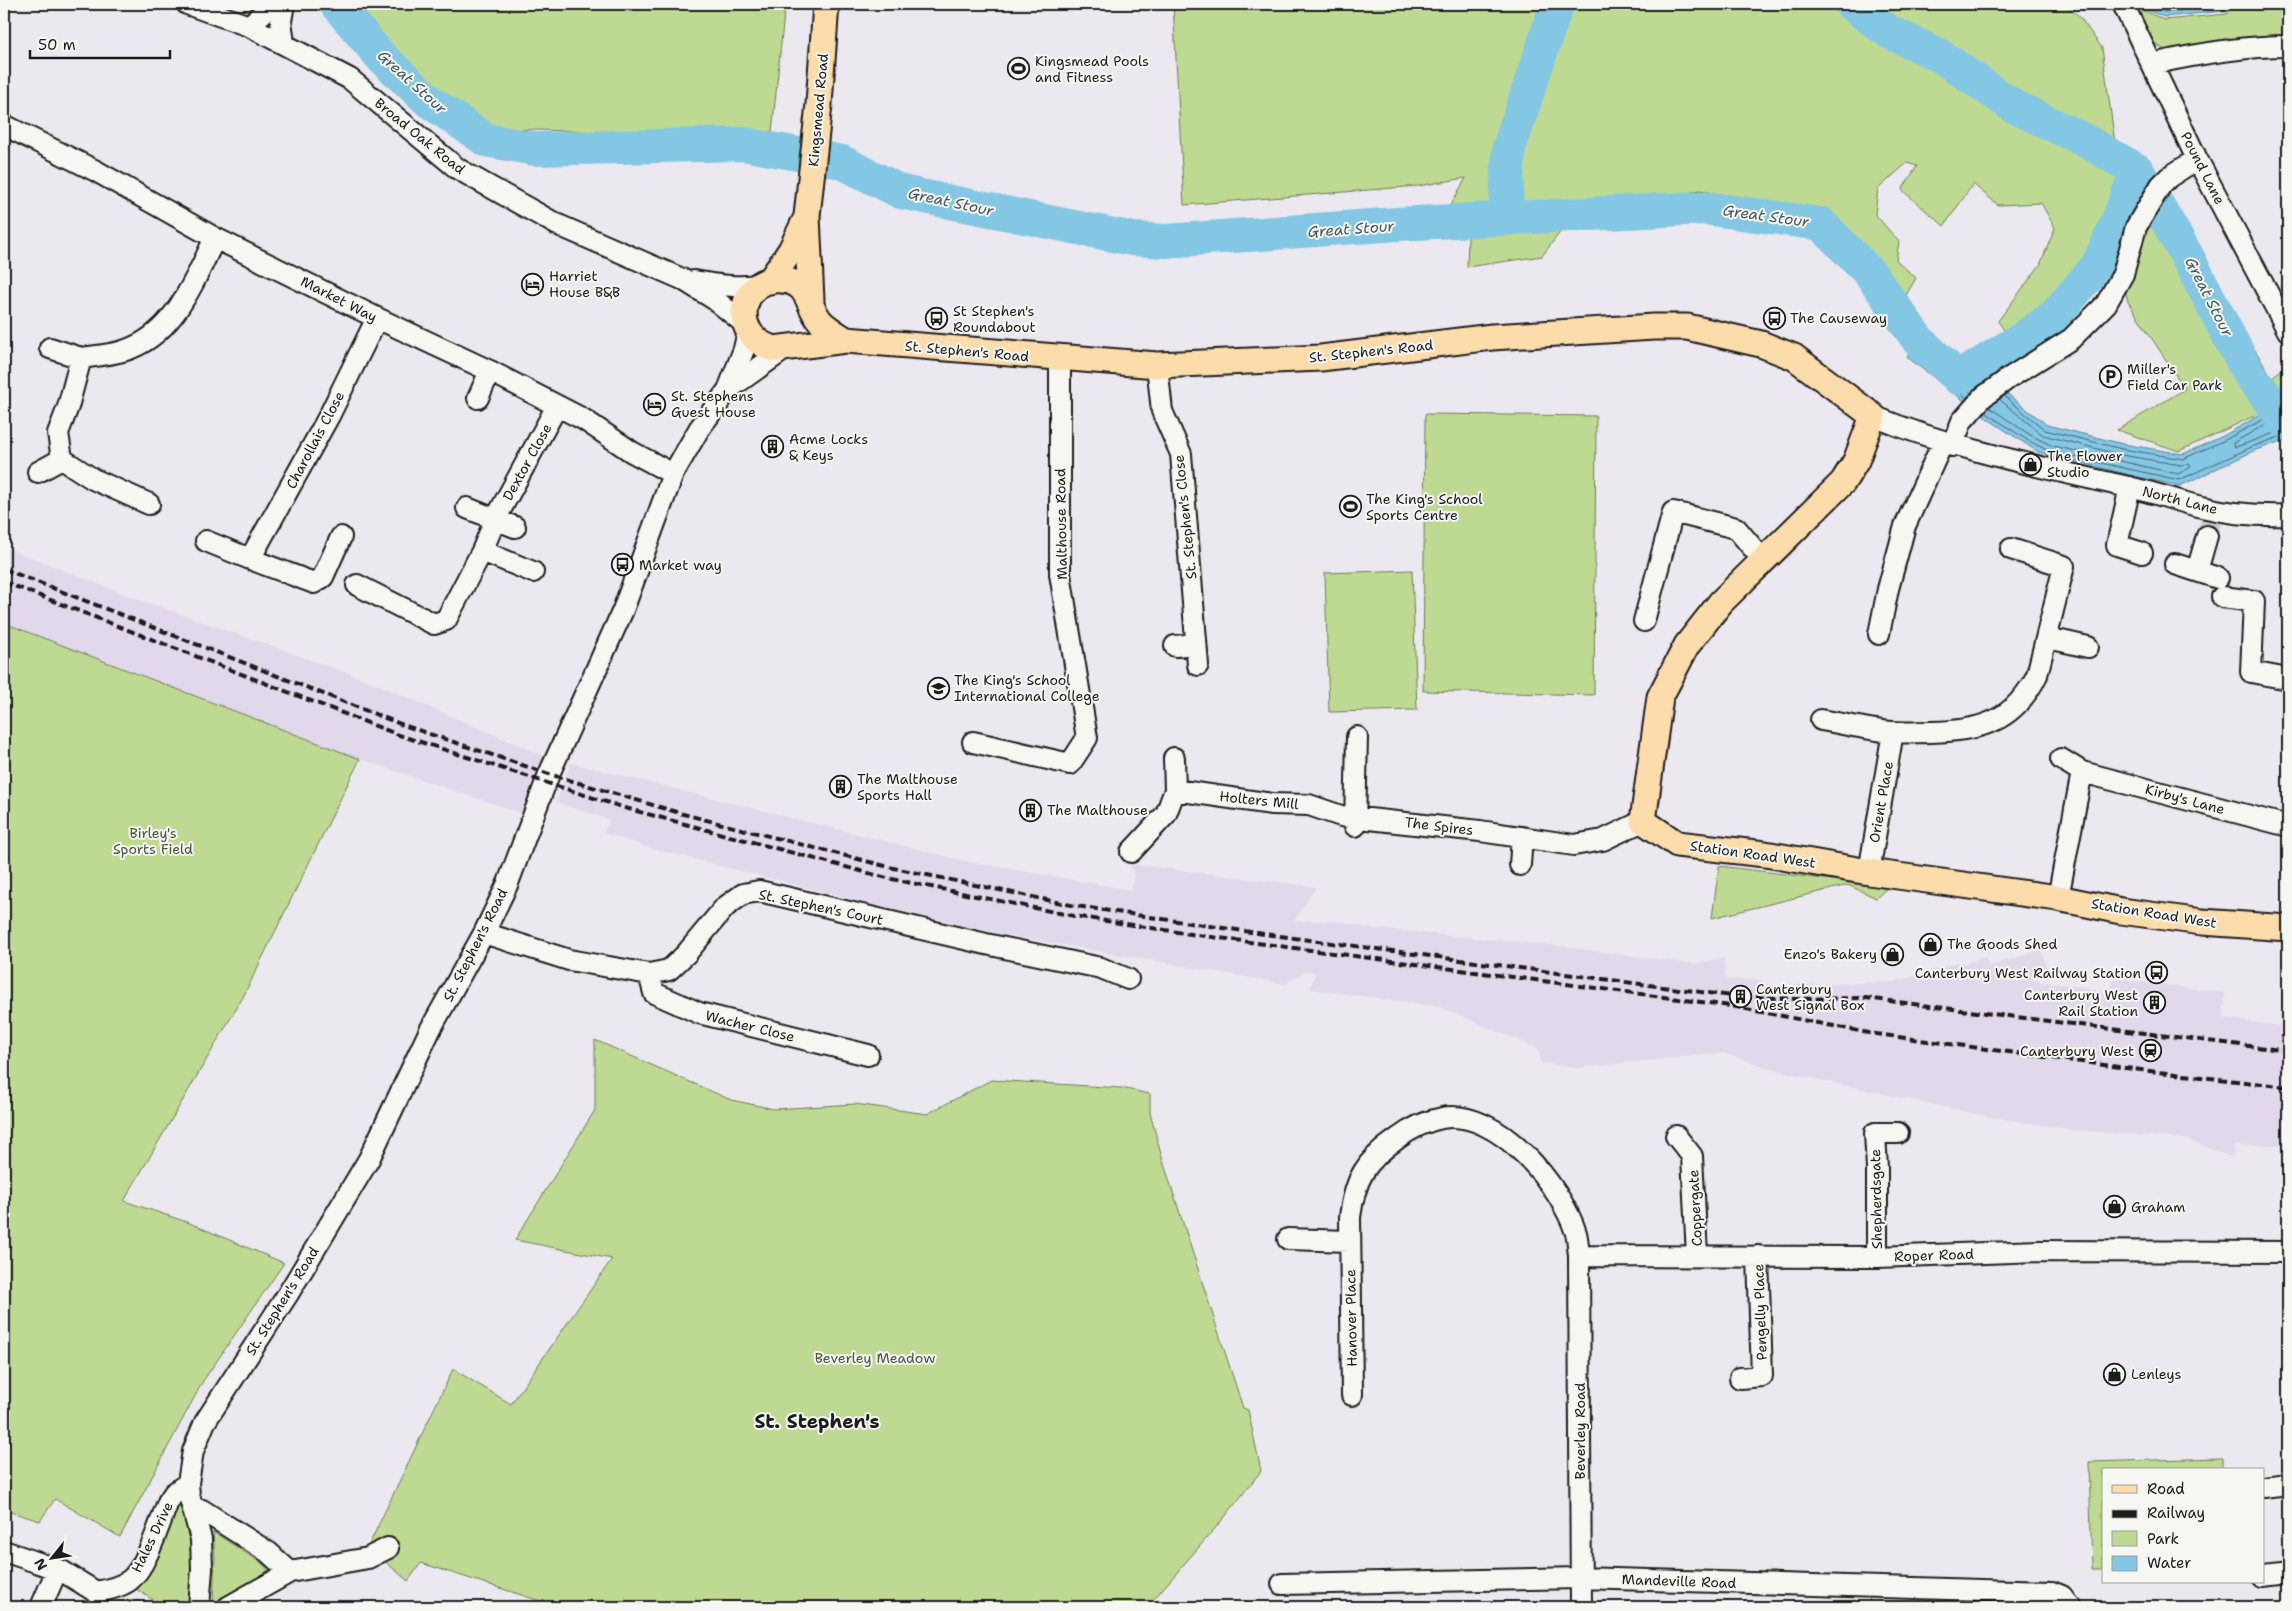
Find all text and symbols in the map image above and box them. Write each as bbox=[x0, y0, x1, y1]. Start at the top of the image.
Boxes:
scale bar bbox=[30, 28, 170, 60]
text: 50 m bbox=[38, 35, 76, 55]
water label: Great Stour bbox=[373, 46, 452, 119]
place label: Kingsmead Pools and Fitness bbox=[1035, 52, 1149, 86]
street label: Kingsmead Road bbox=[804, 53, 832, 167]
sports icon: Kingsmead Pools and Fitness bbox=[1007, 57, 1031, 81]
street label: Broad Oak Road bbox=[371, 94, 469, 178]
street label: Pound Lane bbox=[2177, 129, 2229, 207]
water label: Great Stour bbox=[906, 183, 996, 221]
water label: Great Stour bbox=[1722, 200, 1811, 232]
water label: Great Stour bbox=[1307, 216, 1396, 242]
water label: Great Stour bbox=[2180, 254, 2238, 341]
place label: Harriet House B&B bbox=[549, 267, 620, 301]
street label: Market Way bbox=[298, 272, 380, 326]
hotel icon: Harriet House B&B bbox=[521, 272, 545, 296]
place label: St Stephen's Roundabout bbox=[953, 302, 1036, 336]
bus stop icon: The Causeway bbox=[1762, 306, 1786, 330]
bus stop icon: St Stephen's Roundabout bbox=[925, 307, 949, 331]
place label: The Causeway bbox=[1790, 309, 1887, 327]
street label: St. Stephen's Road bbox=[1308, 336, 1434, 366]
street label: St. Stephen's Road bbox=[904, 337, 1030, 365]
place label: Miller's Field Car Park bbox=[2127, 360, 2222, 394]
parking icon: Miller's Field Car Park bbox=[2099, 365, 2123, 389]
place label: St. Stephens Guest House bbox=[671, 387, 756, 421]
street label: Charollais Close bbox=[282, 388, 348, 492]
hotel icon: St. Stephens Guest House bbox=[643, 392, 667, 416]
street label: Dextor Close bbox=[498, 420, 556, 504]
place label: Acme Locks & Keys bbox=[789, 430, 868, 464]
building icon: Acme Locks & Keys bbox=[761, 435, 785, 459]
place label: The Flower Studio bbox=[2047, 447, 2123, 481]
shop icon: The Flower Studio bbox=[2019, 452, 2043, 476]
street label: St. Stephen's Close bbox=[1170, 454, 1200, 580]
street label: Malthouse Road bbox=[1051, 468, 1071, 580]
street label: North Lane bbox=[2140, 482, 2220, 518]
place label: The King's School Sports Centre bbox=[1366, 490, 1483, 524]
sports icon: The King's School Sports Centre bbox=[1338, 495, 1362, 519]
bus stop icon: Market way bbox=[611, 553, 635, 577]
place label: Market way bbox=[639, 556, 722, 574]
place label: The King's School International College bbox=[954, 671, 1100, 705]
school or university icon: The King's School International College bbox=[926, 676, 950, 700]
street label: Orient Place bbox=[1865, 760, 1897, 844]
place label: The Malthouse Sports Hall bbox=[857, 770, 958, 804]
building icon: The Malthouse Sports Hall bbox=[829, 775, 853, 799]
street label: Kirby's Lane bbox=[2143, 780, 2227, 818]
street label: Holters Mill bbox=[1219, 787, 1300, 813]
building icon: The Malthouse bbox=[1019, 798, 1043, 822]
place label: The Malthouse bbox=[1047, 801, 1148, 819]
street label: The Spires bbox=[1404, 813, 1474, 839]
park label: Birley's Sports Field bbox=[113, 824, 193, 858]
street label: Station Road West bbox=[1689, 836, 1817, 872]
street label: St. Stephen's Road bbox=[439, 885, 511, 1005]
street label: St. Stephen's Court bbox=[757, 885, 885, 929]
street label: Station Road West bbox=[2090, 894, 2218, 932]
shop icon: The Goods Shed bbox=[1919, 932, 1943, 956]
place label: The Goods Shed bbox=[1947, 935, 2058, 953]
shop icon: Enzo's Bakery bbox=[1881, 942, 1905, 966]
place label: Enzo's Bakery bbox=[1784, 945, 1877, 963]
bus stop icon: Canterbury West Railway Station bbox=[2145, 961, 2169, 985]
place label: Canterbury West Railway Station bbox=[1915, 964, 2141, 982]
place label: Canterbury West Signal Box bbox=[1756, 980, 1864, 1014]
building icon: Canterbury West Signal Box bbox=[1728, 985, 1752, 1009]
place label: Canterbury West Rail Station bbox=[2024, 986, 2138, 1020]
building icon: Canterbury West Rail Station bbox=[2142, 991, 2166, 1015]
street label: Wacher Close bbox=[703, 1006, 797, 1046]
station icon: Canterbury West bbox=[2138, 1039, 2162, 1063]
place label: Canterbury West bbox=[2020, 1042, 2134, 1060]
street label: Shepherdsgate bbox=[1866, 1149, 1886, 1249]
street label: Coppergate bbox=[1684, 1169, 1706, 1247]
shop icon: Graham bbox=[2103, 1195, 2127, 1219]
place label: Graham bbox=[2131, 1198, 2185, 1216]
street label: St. Stephen's Road bbox=[241, 1243, 323, 1359]
street label: Roper Road bbox=[1894, 1245, 1974, 1265]
street label: Pengelly Place bbox=[1749, 1263, 1771, 1361]
street label: Hanover Place bbox=[1341, 1269, 1361, 1367]
park label: Beverley Meadow bbox=[815, 1349, 935, 1367]
shop icon: Lenleys bbox=[2103, 1362, 2127, 1386]
place label: Lenleys bbox=[2131, 1365, 2182, 1383]
street label: Beverley Road bbox=[1571, 1382, 1589, 1479]
district label: St. Stephen's bbox=[755, 1409, 879, 1434]
legend bbox=[2102, 1468, 2264, 1584]
text: Road bbox=[2147, 1479, 2185, 1499]
street label: Hales Drive bbox=[127, 1499, 177, 1575]
text: Railway bbox=[2147, 1503, 2205, 1523]
text: Park bbox=[2147, 1529, 2179, 1549]
north arrow bbox=[28, 1534, 78, 1584]
text: Water bbox=[2147, 1553, 2191, 1573]
text: N bbox=[30, 1555, 51, 1574]
street label: Mandeville Road bbox=[1621, 1570, 1737, 1592]

